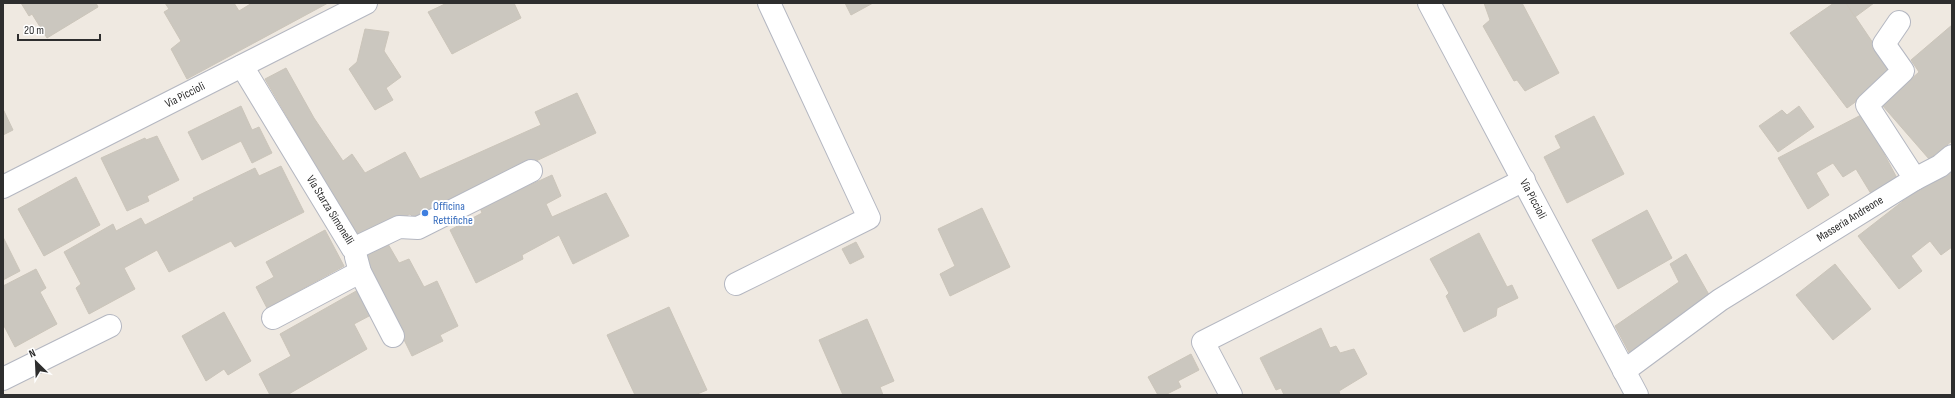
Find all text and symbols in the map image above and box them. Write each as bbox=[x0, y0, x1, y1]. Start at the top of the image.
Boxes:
scale bar bbox=[18, 16, 100, 42]
text: 20 m bbox=[24, 23, 44, 38]
street label: Via Piccioli bbox=[162, 79, 208, 111]
street label: Via Starza Simonelli bbox=[303, 173, 357, 247]
street label: Via Piccioli bbox=[1516, 177, 1550, 221]
street label: Masseria Andreone bbox=[1814, 192, 1886, 245]
place label: Officina Rettifiche bbox=[433, 199, 473, 228]
marker: Officina Rettifiche bbox=[420, 208, 430, 218]
north arrow bbox=[16, 342, 56, 382]
text: N bbox=[27, 346, 38, 360]

